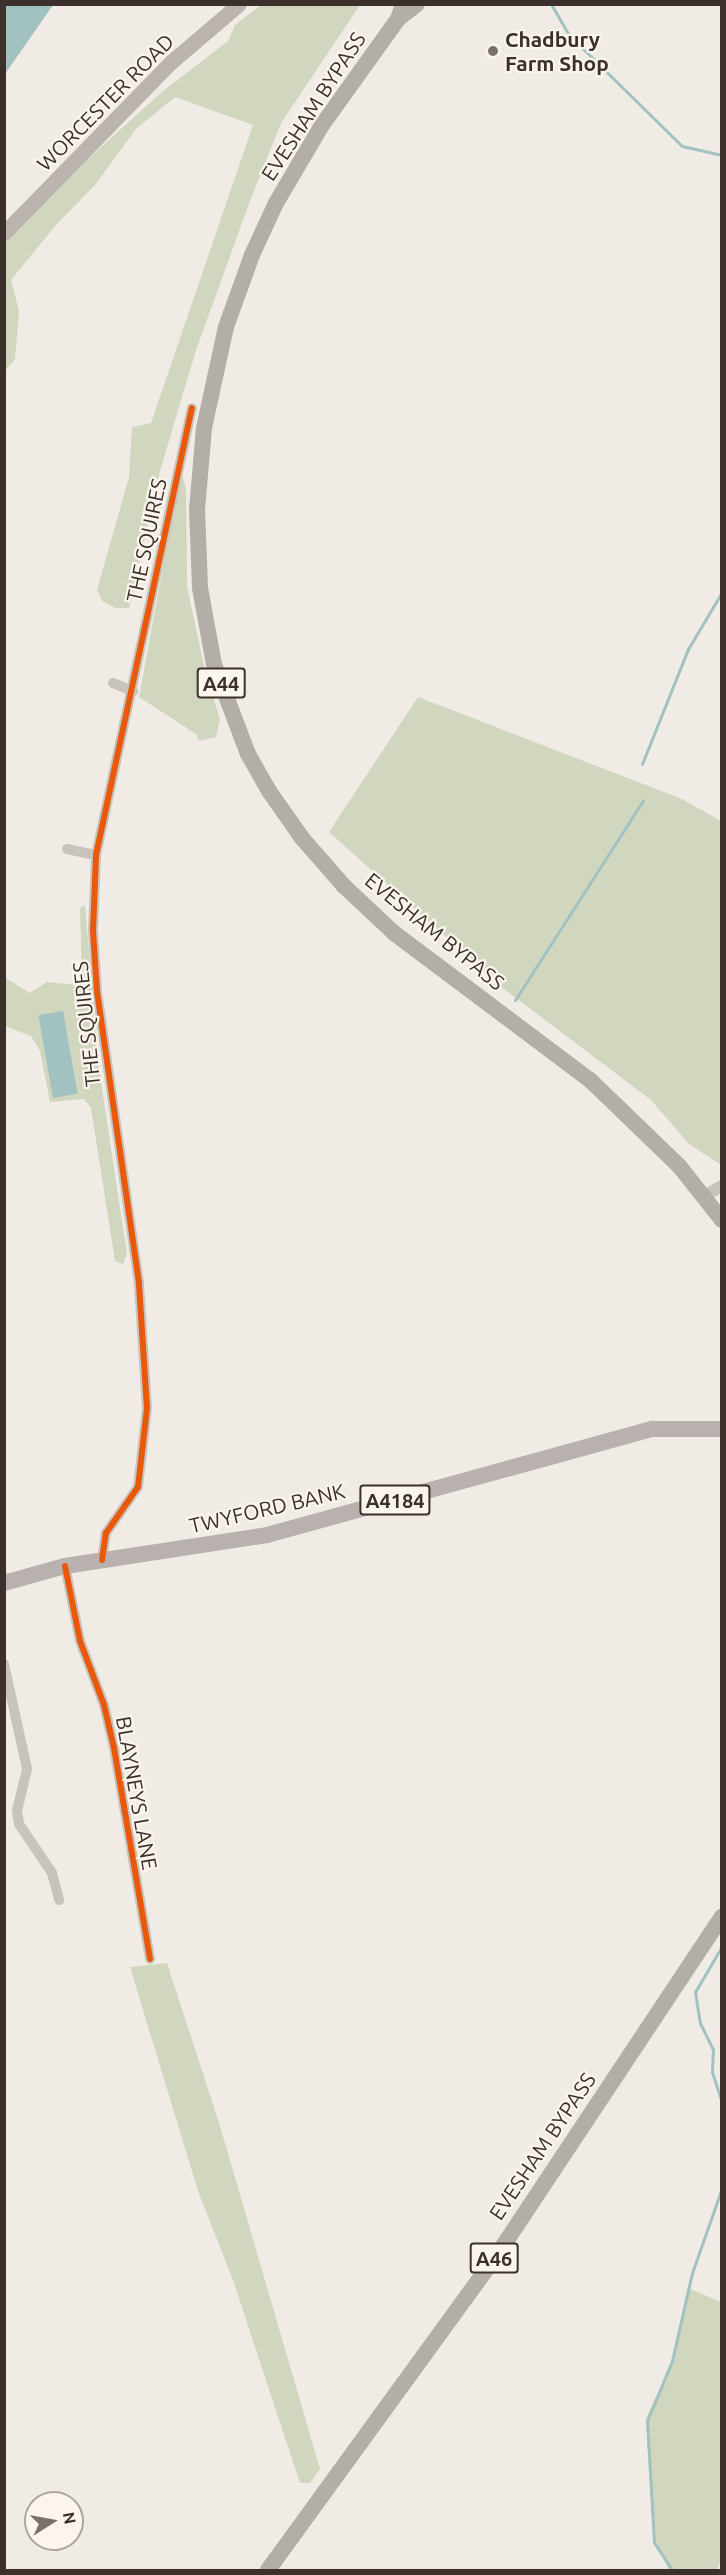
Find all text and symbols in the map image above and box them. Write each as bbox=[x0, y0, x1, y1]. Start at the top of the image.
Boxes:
place label: Chadbury Farm Shop bbox=[505, 26, 609, 76]
street label: EVESHAM BYPASS bbox=[256, 27, 370, 185]
street label: WORCESTER ROAD bbox=[31, 28, 179, 176]
marker: Chadbury Farm Shop bbox=[486, 44, 500, 58]
street label: THE SQUIRES bbox=[121, 476, 171, 604]
road number: A44 bbox=[196, 666, 246, 700]
street label: EVESHAM BYPASS bbox=[360, 867, 510, 995]
street label: THE SQUIRES bbox=[67, 960, 105, 1088]
street label: TWYFORD BANK bbox=[187, 1478, 347, 1538]
road number: A4184 bbox=[359, 1483, 431, 1517]
street label: BLAYNEYS LANE bbox=[111, 1714, 163, 1872]
street label: EVESHAM BYPASS bbox=[483, 2068, 601, 2224]
road number: A46 bbox=[468, 2241, 520, 2275]
north arrow bbox=[24, 2491, 84, 2551]
text: N bbox=[60, 2510, 80, 2526]

